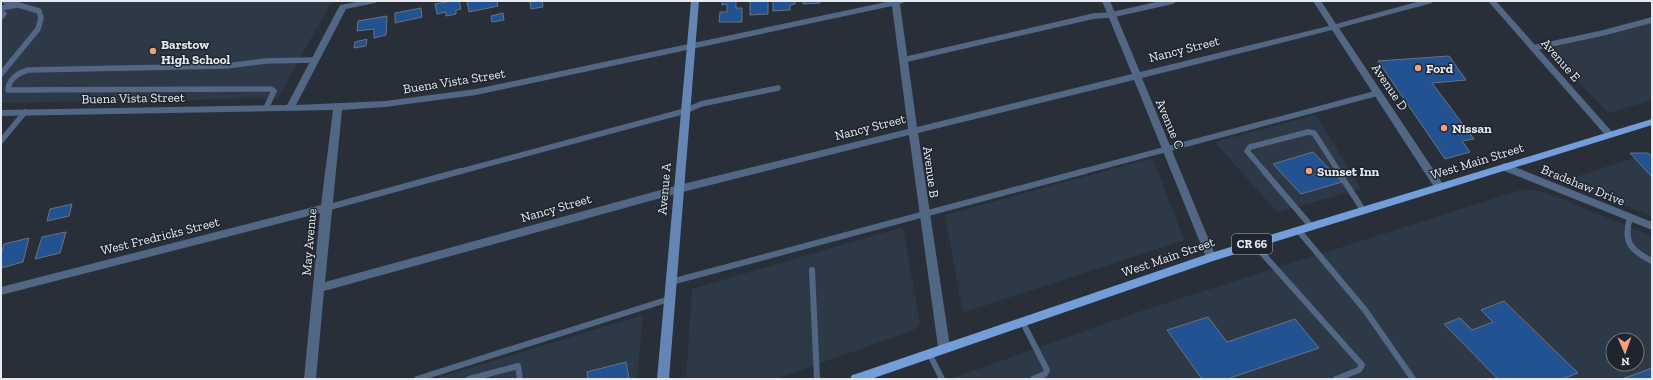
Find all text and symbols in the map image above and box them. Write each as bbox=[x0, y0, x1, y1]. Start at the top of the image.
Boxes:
street label: Nancy Street bbox=[1147, 33, 1221, 65]
street label: Avenue E bbox=[1538, 36, 1584, 85]
place label: Barstow High School bbox=[161, 37, 231, 67]
marker: Barstow High School bbox=[148, 46, 158, 56]
street label: Avenue D bbox=[1369, 61, 1411, 113]
place label: Ford bbox=[1426, 61, 1454, 76]
marker: Ford bbox=[1413, 63, 1423, 73]
street label: Buena Vista Street bbox=[402, 65, 506, 96]
street label: Buena Vista Street bbox=[81, 90, 185, 106]
street label: Avenue C bbox=[1153, 97, 1187, 151]
street label: Nancy Street bbox=[833, 111, 907, 143]
place label: Nissan bbox=[1452, 121, 1492, 136]
marker: Nissan bbox=[1439, 123, 1449, 133]
street label: West Main Street bbox=[1428, 140, 1526, 182]
street label: Avenue B bbox=[920, 145, 942, 199]
street label: Bradshaw Drive bbox=[1539, 161, 1627, 209]
street label: Avenue A bbox=[654, 162, 674, 216]
place label: Sunset Inn bbox=[1317, 164, 1380, 179]
marker: Sunset Inn bbox=[1304, 166, 1314, 176]
street label: Nancy Street bbox=[519, 191, 593, 225]
street label: May Avenue bbox=[299, 208, 319, 276]
street label: West Fredricks Street bbox=[99, 214, 221, 258]
street label: West Main Street bbox=[1120, 234, 1216, 280]
road number: CR 66 bbox=[1232, 234, 1272, 254]
north arrow bbox=[1605, 332, 1645, 372]
text: N bbox=[1620, 355, 1630, 368]

